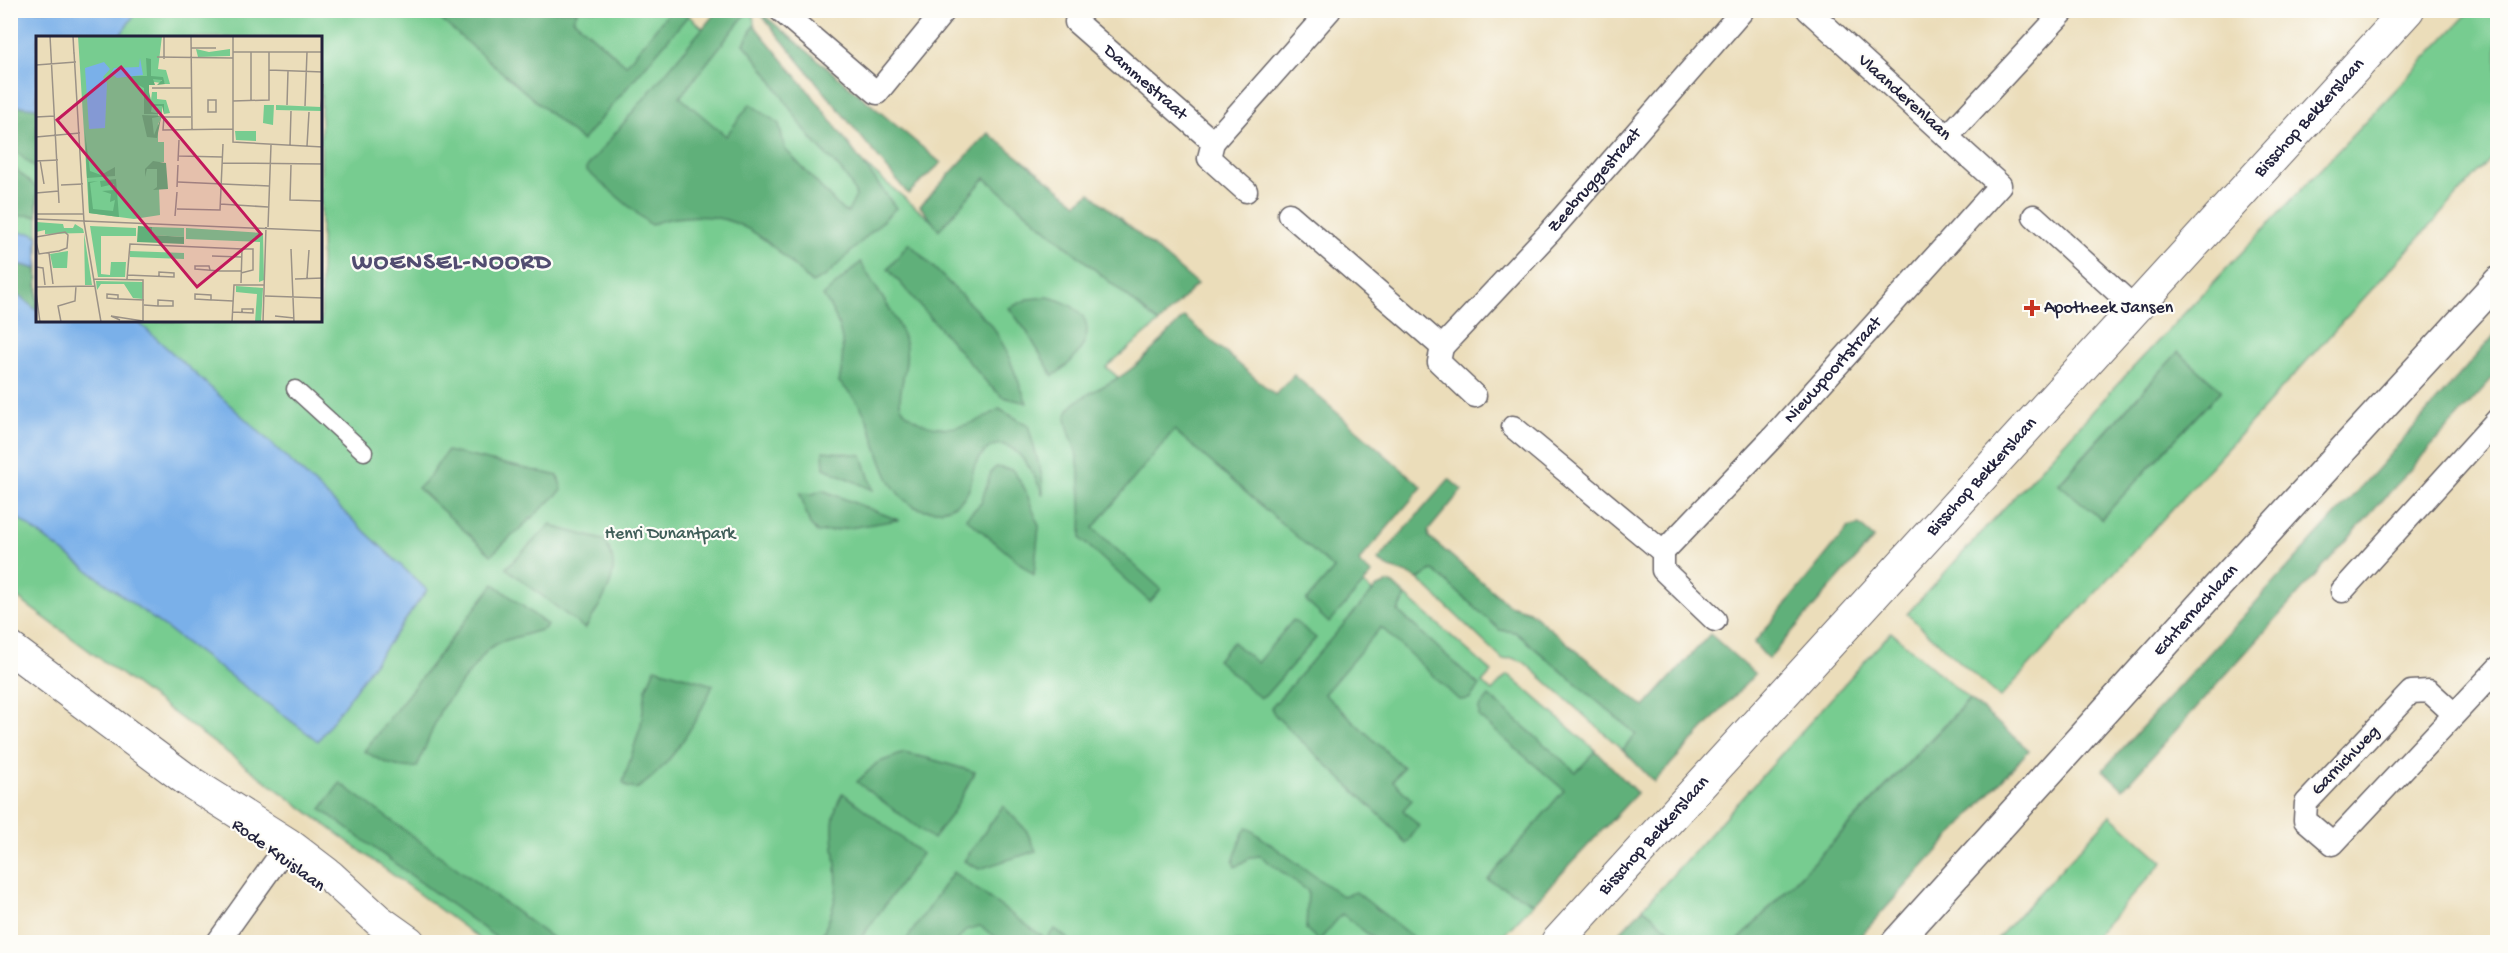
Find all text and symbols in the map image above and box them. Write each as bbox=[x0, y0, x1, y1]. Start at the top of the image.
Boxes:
inset map bbox=[36, 36, 322, 322]
street label: Dammestraat bbox=[1098, 40, 1193, 126]
street label: Vlaanderenlaan bbox=[1852, 50, 1956, 146]
street label: Bisschop Bekkerslaan bbox=[2249, 54, 2369, 183]
street label: Zeebruggestraat bbox=[1543, 122, 1647, 237]
district label: WOENSEL-NOORD bbox=[351, 249, 552, 278]
place label: Apotheek Jansen bbox=[2044, 298, 2174, 319]
marker: Apotheek Jansen bbox=[2025, 301, 2039, 315]
street label: Nieuwpoortstraat bbox=[1780, 311, 1888, 428]
street label: Bisschop Bekkerslaan bbox=[1921, 412, 2042, 541]
park label: Henri Dunantpark bbox=[605, 524, 737, 545]
street label: Echternachlaan bbox=[2149, 560, 2243, 661]
street label: Garnichweg bbox=[2307, 722, 2385, 800]
street label: Bisschop Bekkerslaan bbox=[1594, 771, 1714, 900]
street label: Rode Kruislaan bbox=[227, 815, 329, 897]

